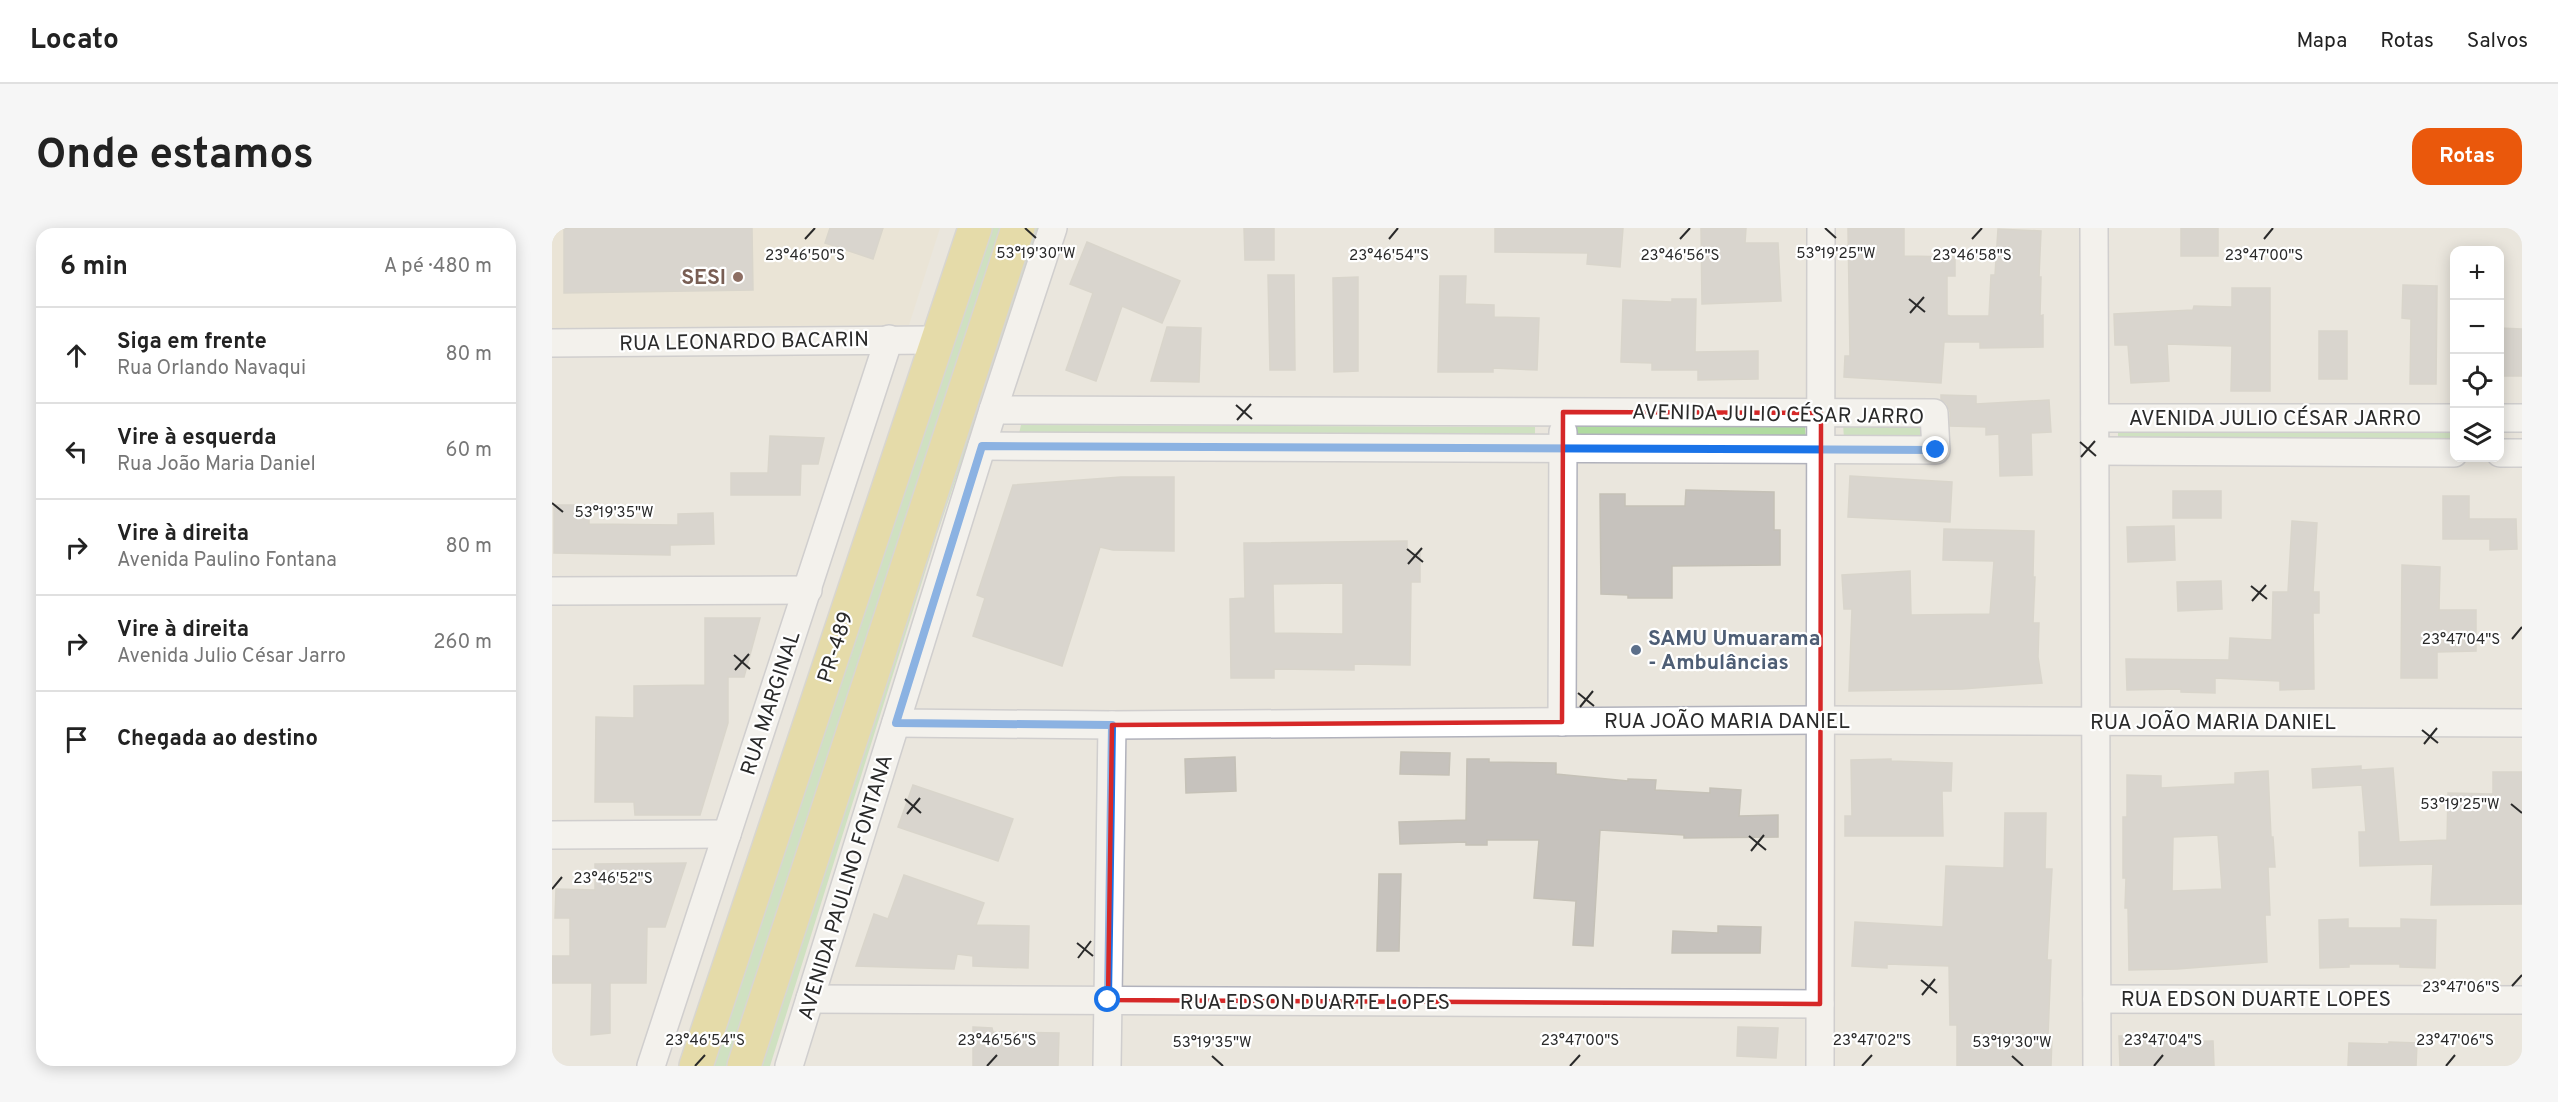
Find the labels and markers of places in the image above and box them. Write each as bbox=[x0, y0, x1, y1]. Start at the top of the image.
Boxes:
place label: SESI bbox=[681, 265, 726, 292]
marker: SESI bbox=[731, 270, 745, 284]
place label: SAMU Umuarama - Ambulâncias bbox=[1648, 626, 1820, 677]
marker: SAMU Umuarama - Ambulâncias bbox=[1629, 643, 1643, 657]

